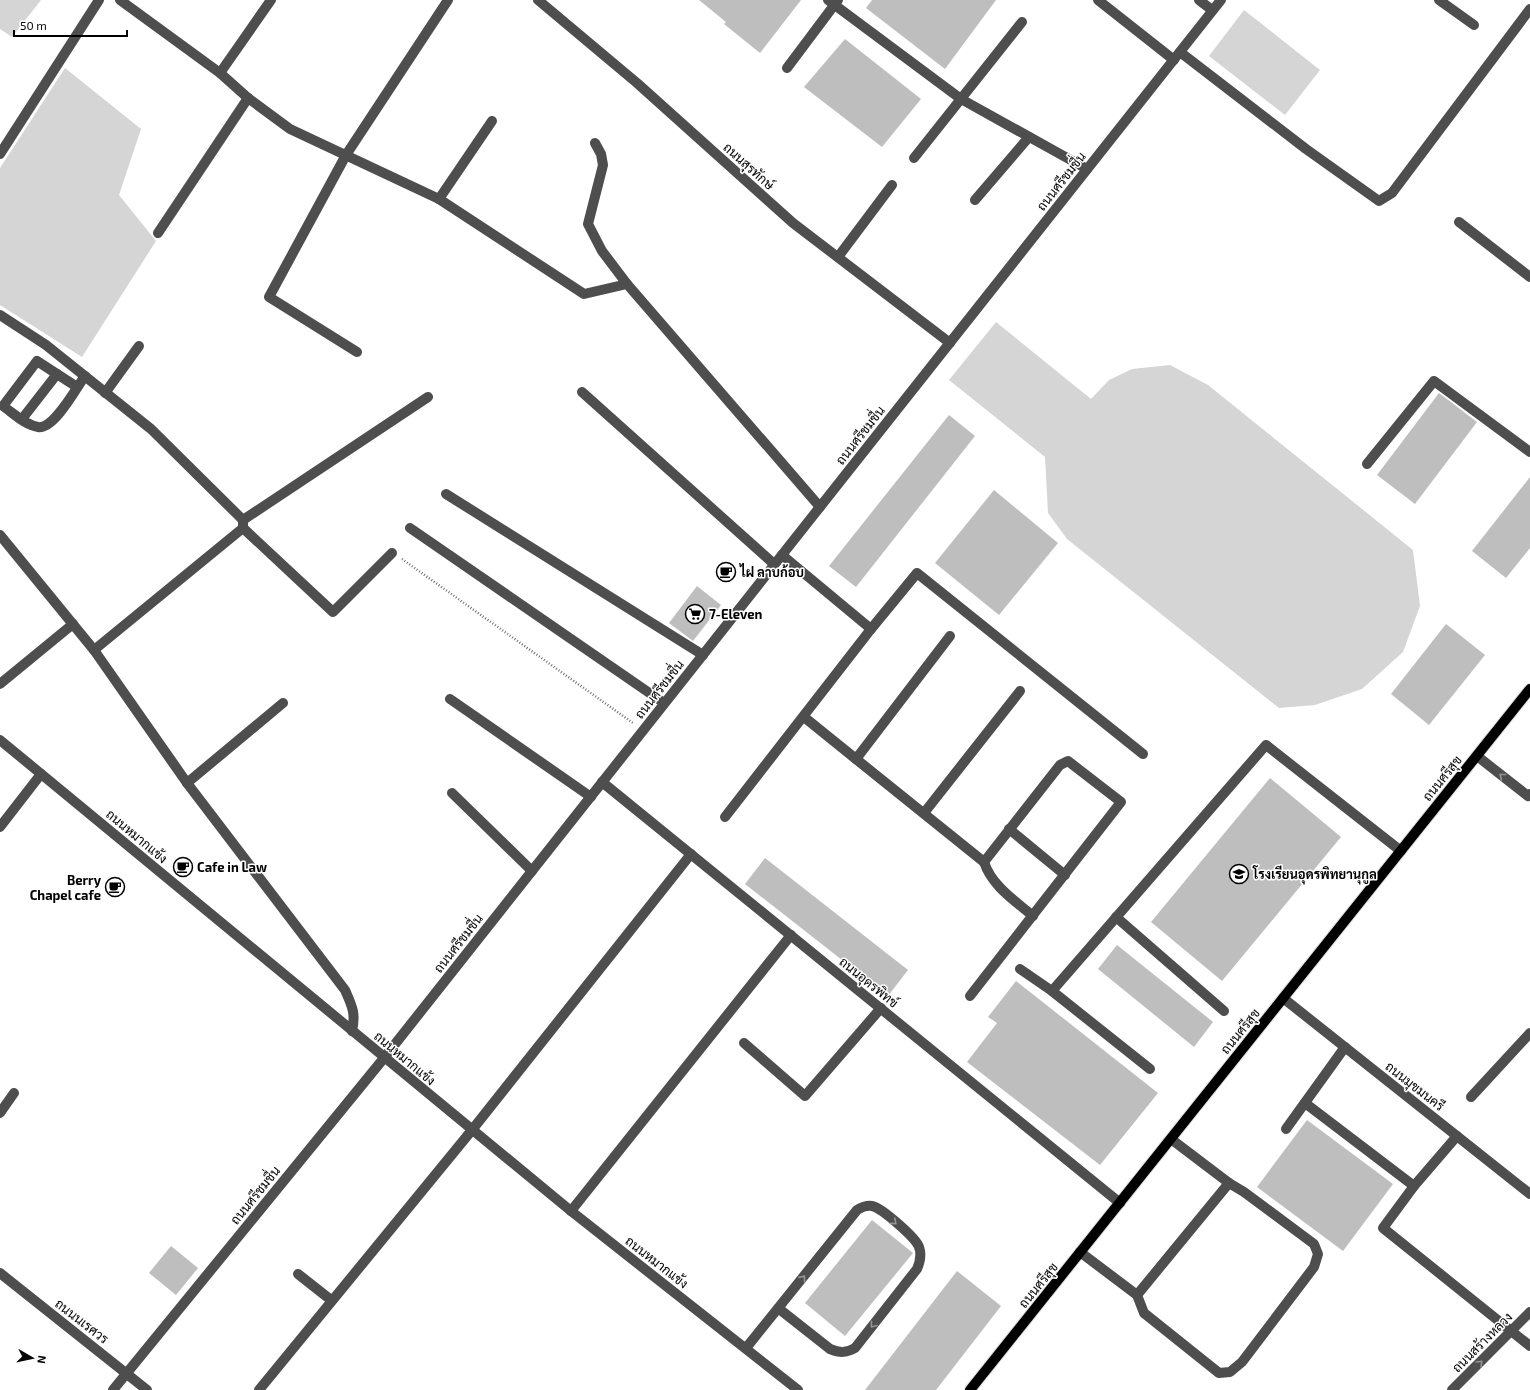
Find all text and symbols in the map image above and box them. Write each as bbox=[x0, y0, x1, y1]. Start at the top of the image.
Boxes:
scale bar bbox=[14, 12, 127, 38]
text: 50 m bbox=[20, 18, 47, 32]
street label: ถนนสุรทักษ์ bbox=[719, 138, 778, 195]
street label: ถนนศรีชมชื่น bbox=[1030, 146, 1089, 214]
street label: ถนนศรีชมชื่น bbox=[829, 400, 888, 468]
cafe icon: ไฝ ลาบก้อบ bbox=[715, 561, 737, 583]
place label: ไฝ ลาบก้อบ bbox=[739, 563, 804, 580]
supermarket icon: 7-Eleven bbox=[684, 603, 706, 625]
place label: 7-Eleven bbox=[709, 606, 763, 622]
street label: ถนนศรีชมชื่น bbox=[628, 654, 687, 722]
street label: ถนนศรีสุข bbox=[1418, 752, 1467, 805]
one-way arrow bbox=[1500, 774, 1507, 781]
street label: ถนนหมากแข้ง bbox=[103, 805, 172, 866]
cafe icon: Cafe in Law bbox=[172, 856, 194, 878]
place label: Cafe in Law bbox=[197, 859, 267, 875]
school or university icon: โรงเรียนอุดรพิทยานุกูล bbox=[1228, 863, 1250, 885]
place label: โรงเรียนอุดรพิทยานุกูล bbox=[1252, 865, 1377, 885]
place label: Berry Chapel cafe bbox=[30, 872, 102, 903]
cafe icon: Berry Chapel cafe bbox=[104, 876, 126, 898]
street label: ถนนศรีชมชื่น bbox=[427, 908, 486, 976]
street label: ถนนอุดรพิทข์ bbox=[835, 953, 902, 1012]
street label: ถนนศรีสุข bbox=[1216, 1005, 1265, 1058]
street label: ถนนหมากแข้ง bbox=[371, 1027, 440, 1088]
street label: ถนนมุขมนครี bbox=[1381, 1057, 1448, 1115]
street label: ถนนศรีชมชื่น bbox=[224, 1160, 283, 1227]
one-way arrow bbox=[889, 1217, 896, 1224]
street label: ถนนหมากแข้ง bbox=[622, 1232, 692, 1291]
street label: ถนนศรีสุข bbox=[1014, 1259, 1063, 1312]
one-way arrow bbox=[798, 1275, 805, 1282]
street label: ถนนนเรศวร bbox=[52, 1295, 112, 1347]
street label: ถนนสร้างหลวง bbox=[1448, 1308, 1515, 1375]
one-way arrow bbox=[871, 1320, 878, 1327]
north arrow bbox=[12, 1338, 52, 1378]
text: N bbox=[35, 1355, 49, 1365]
one-way arrow bbox=[1475, 1360, 1483, 1368]

